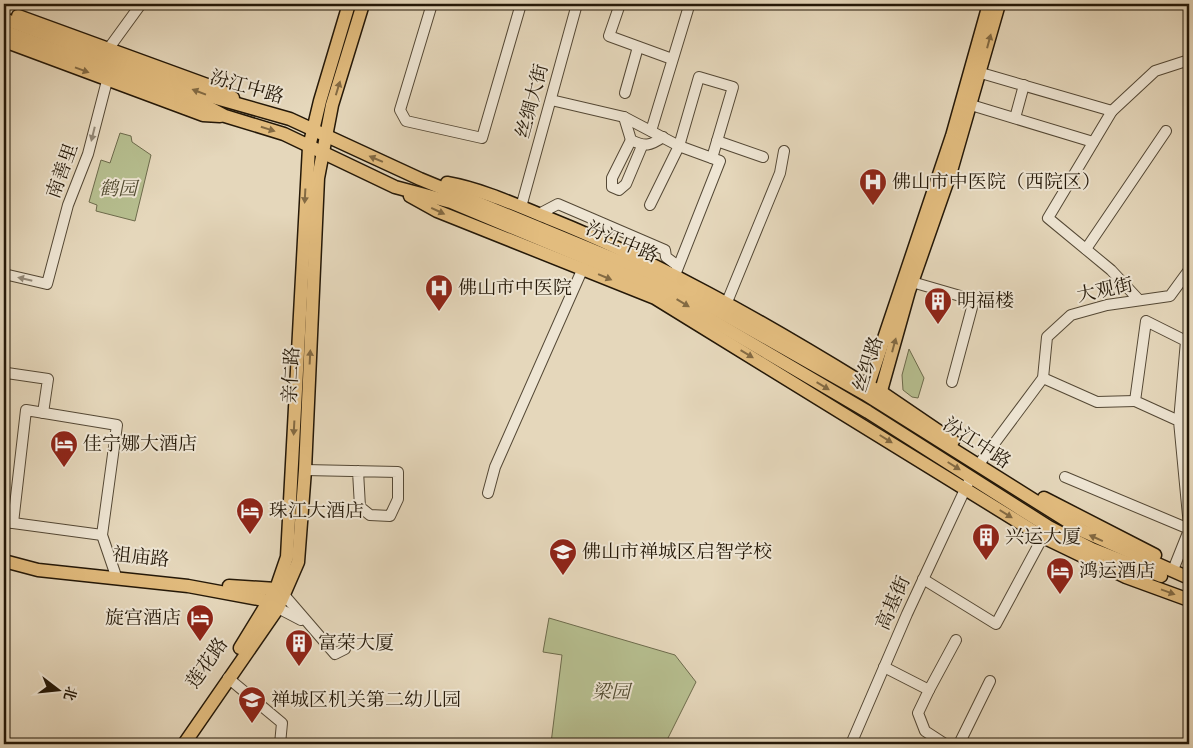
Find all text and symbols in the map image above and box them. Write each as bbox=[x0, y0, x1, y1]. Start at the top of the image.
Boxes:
one-way arrow bbox=[986, 34, 994, 49]
street label: 丝绸大街 bbox=[512, 61, 552, 141]
one-way arrow bbox=[75, 66, 90, 74]
street label: 汾江中路 bbox=[207, 66, 287, 108]
one-way arrow bbox=[334, 80, 342, 95]
one-way arrow bbox=[192, 88, 206, 96]
one-way arrow bbox=[89, 126, 97, 141]
one-way arrow bbox=[260, 126, 275, 134]
street label: 南善里 bbox=[42, 140, 82, 202]
one-way arrow bbox=[369, 155, 383, 163]
hospital icon: 佛山市中医院（西院区） bbox=[858, 167, 888, 206]
place label: 佛山市中医院（西院区） bbox=[892, 171, 1101, 193]
park label: 鹤园 bbox=[99, 178, 140, 200]
one-way arrow bbox=[300, 188, 308, 204]
one-way arrow bbox=[431, 207, 445, 215]
street label: 汾江中路 bbox=[583, 217, 661, 267]
hospital icon: 佛山市中医院 bbox=[424, 273, 454, 312]
street label: 大观街 bbox=[1075, 273, 1135, 307]
one-way arrow bbox=[598, 274, 612, 282]
one-way arrow bbox=[18, 275, 33, 283]
place label: 佛山市中医院 bbox=[458, 277, 572, 299]
building icon: 明福楼 bbox=[923, 286, 953, 325]
place label: 明福楼 bbox=[957, 290, 1014, 312]
one-way arrow bbox=[676, 299, 689, 308]
street label: 丝织路 bbox=[849, 333, 887, 395]
one-way arrow bbox=[891, 338, 899, 353]
street label: 亲仁路 bbox=[279, 346, 303, 404]
one-way arrow bbox=[307, 349, 315, 365]
one-way arrow bbox=[741, 350, 754, 359]
one-way arrow bbox=[816, 382, 829, 391]
street label: 汾江中路 bbox=[939, 413, 1015, 473]
one-way arrow bbox=[290, 420, 298, 436]
hotel icon: 佳宁娜大酒店 bbox=[49, 429, 79, 468]
place label: 佳宁娜大酒店 bbox=[83, 433, 197, 455]
one-way arrow bbox=[879, 435, 893, 444]
one-way arrow bbox=[947, 462, 960, 471]
hotel icon: 珠江大酒店 bbox=[235, 496, 265, 535]
place label: 珠江大酒店 bbox=[269, 500, 364, 522]
one-way arrow bbox=[1000, 509, 1013, 518]
building icon: 兴运大厦 bbox=[971, 522, 1001, 561]
place label: 兴运大厦 bbox=[1005, 526, 1081, 548]
one-way arrow bbox=[1089, 533, 1104, 542]
school or university icon: 佛山市禅城区启智学校 bbox=[548, 537, 578, 576]
place label: 佛山市禅城区启智学校 bbox=[582, 541, 772, 563]
street label: 祖庙路 bbox=[111, 543, 171, 571]
hotel icon: 鸿运酒店 bbox=[1045, 556, 1075, 595]
place label: 鸿运酒店 bbox=[1079, 560, 1155, 582]
street label: 高基街 bbox=[871, 572, 915, 634]
one-way arrow bbox=[1161, 588, 1176, 596]
hotel icon: 旋宫酒店 bbox=[185, 603, 215, 642]
place label: 旋宫酒店 bbox=[105, 607, 181, 629]
building icon: 富荣大厦 bbox=[284, 628, 314, 667]
place label: 富荣大厦 bbox=[318, 632, 394, 654]
street label: 莲花路 bbox=[182, 633, 232, 693]
north arrow bbox=[32, 666, 82, 716]
park label: 梁园 bbox=[592, 681, 633, 703]
text: 北 bbox=[60, 684, 80, 703]
school or university icon: 禅城区机关第二幼儿园 bbox=[237, 685, 267, 724]
place label: 禅城区机关第二幼儿园 bbox=[271, 689, 461, 711]

